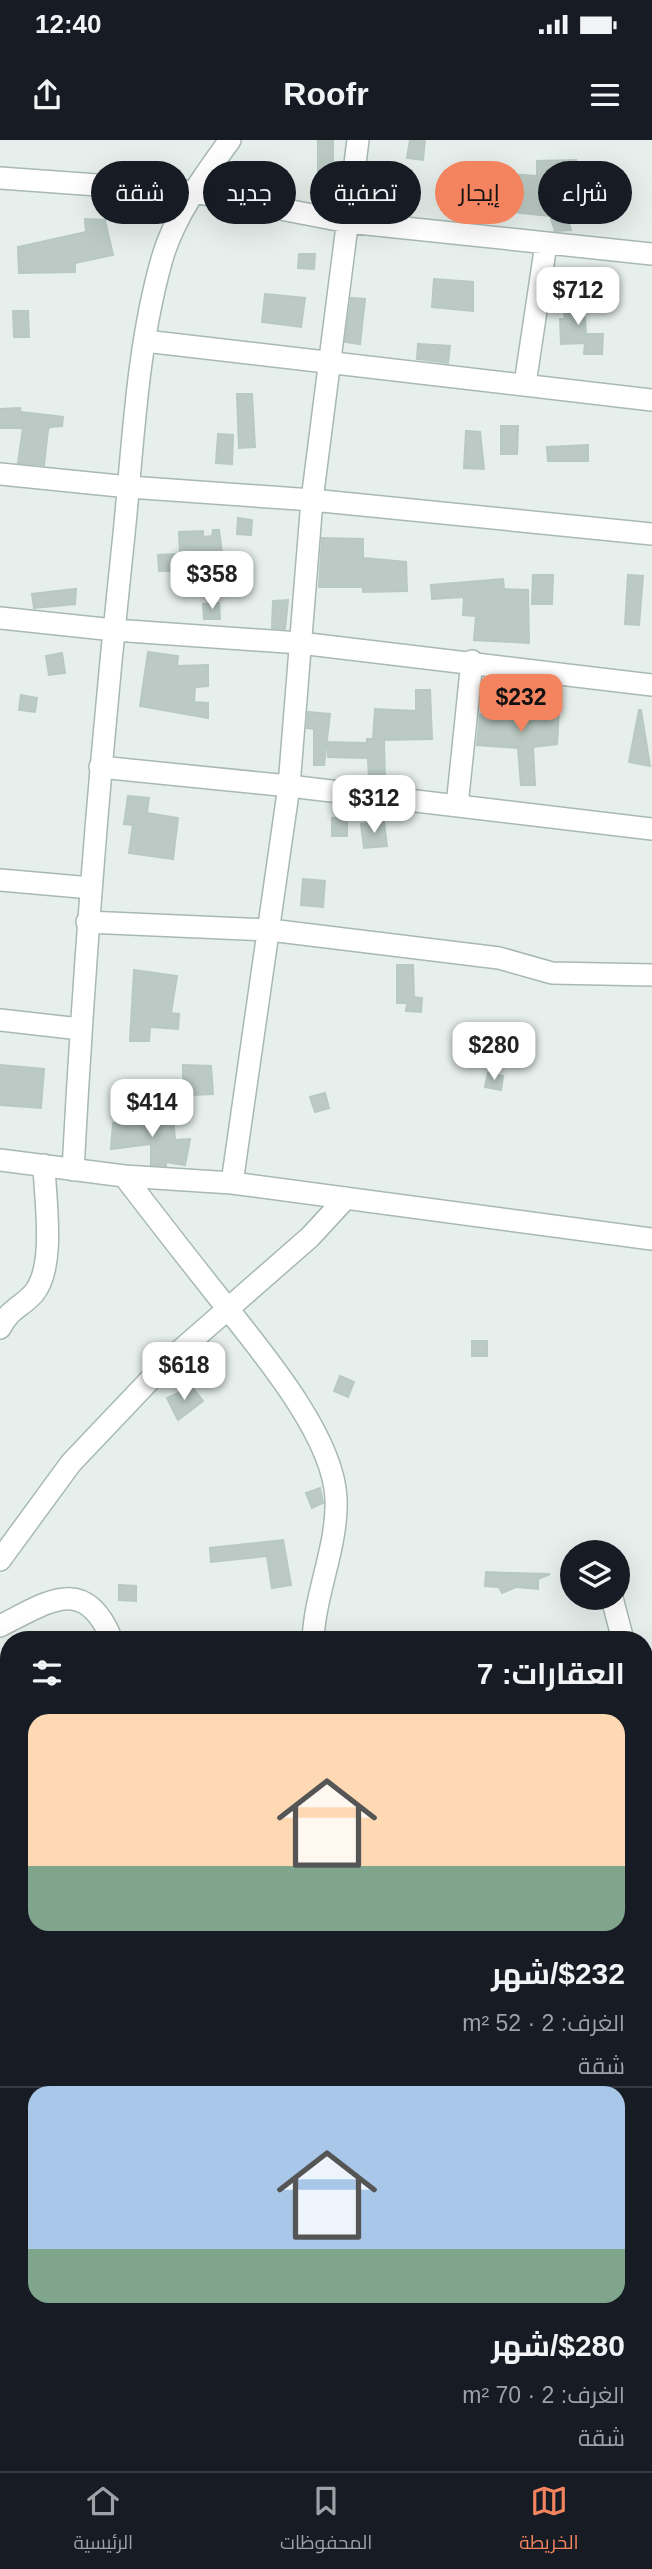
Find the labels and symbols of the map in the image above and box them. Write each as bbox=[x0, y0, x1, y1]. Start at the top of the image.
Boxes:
pin: $712 bbox=[537, 268, 619, 327]
pin: $358 bbox=[171, 552, 253, 611]
pin: $232 bbox=[480, 674, 562, 734]
pin: $312 bbox=[333, 776, 415, 835]
pin: $280 bbox=[453, 1023, 535, 1082]
pin: $414 bbox=[111, 1080, 193, 1139]
pin: $618 bbox=[143, 1342, 225, 1402]

